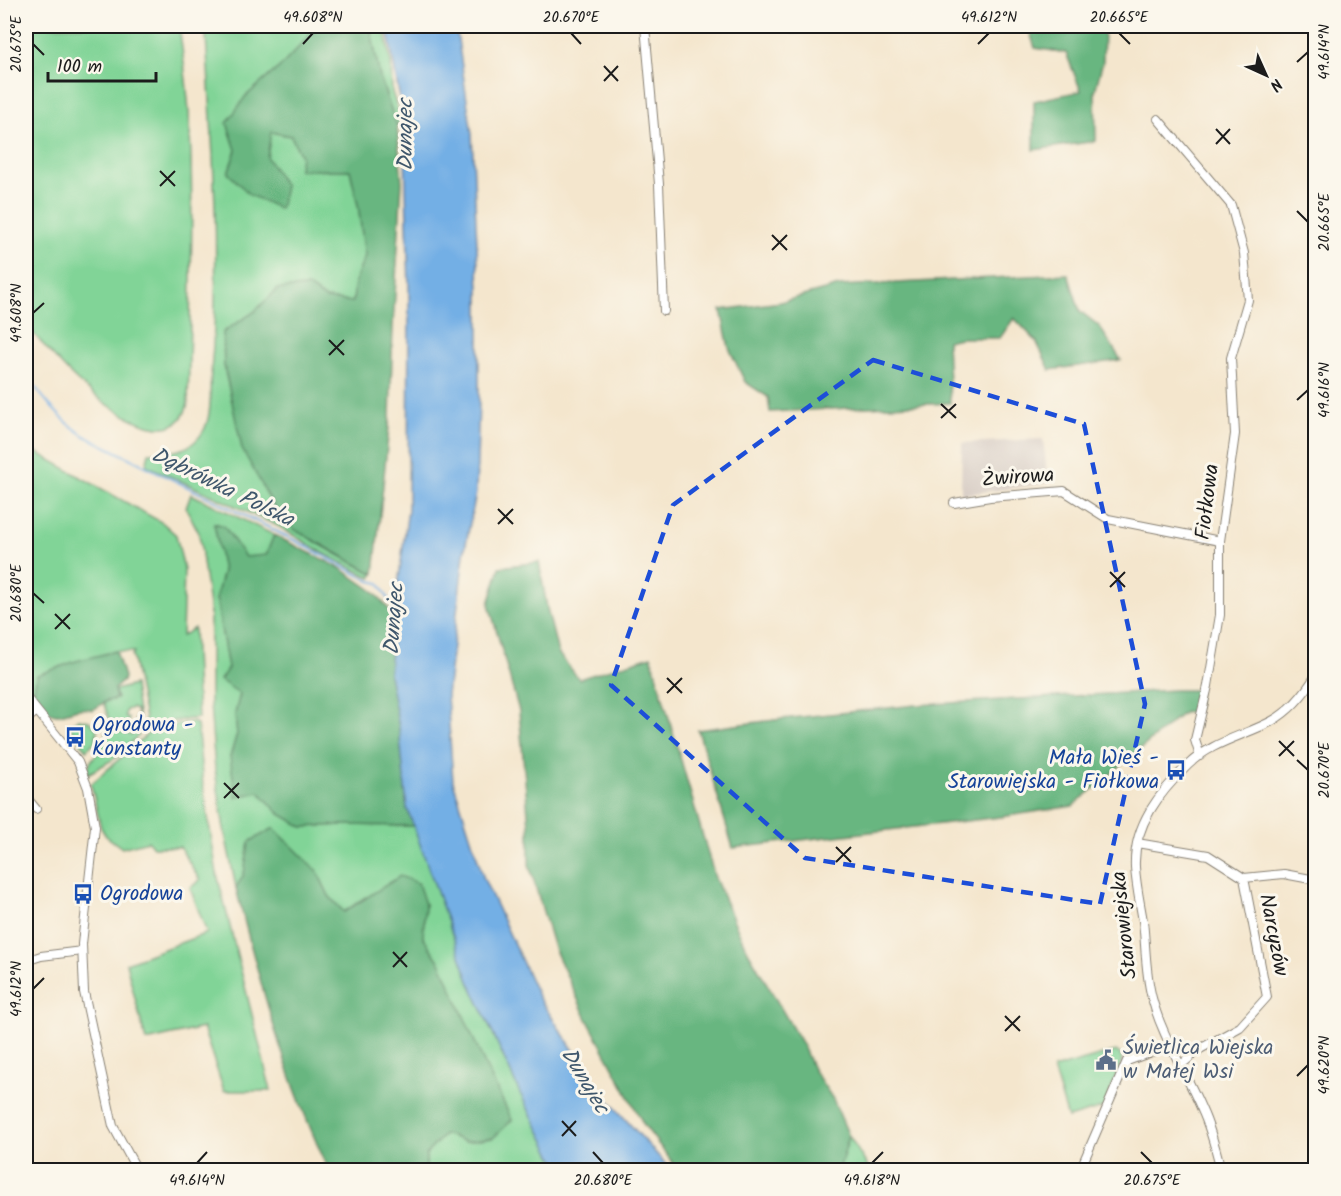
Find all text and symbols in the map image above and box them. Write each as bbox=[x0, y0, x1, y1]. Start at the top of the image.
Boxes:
text: 49.608°N bbox=[283, 6, 343, 30]
text: 20.670°E bbox=[543, 6, 600, 30]
text: 49.612°N bbox=[961, 6, 1017, 30]
text: 20.665°E bbox=[1090, 6, 1149, 30]
text: 20.675°E bbox=[5, 14, 29, 72]
text: 49.614°N bbox=[1313, 24, 1337, 80]
scale bar bbox=[48, 45, 156, 83]
north arrow bbox=[1236, 45, 1296, 105]
text: 100 m bbox=[57, 53, 102, 82]
text: N bbox=[1263, 72, 1288, 97]
water label: Dunajec bbox=[389, 97, 424, 171]
text: 20.665°E bbox=[1313, 192, 1337, 251]
text: 49.608°N bbox=[5, 283, 29, 343]
text: 49.616°N bbox=[1313, 362, 1337, 418]
water label: Dąbrówka Polska bbox=[145, 438, 301, 538]
street label: Żwirowa bbox=[981, 459, 1055, 497]
street label: Fiołkowa bbox=[1187, 462, 1229, 542]
text: 20.680°E bbox=[5, 563, 29, 622]
water label: Dunajec bbox=[375, 580, 415, 656]
place label: Ogrodowa - Konstanty bbox=[92, 709, 193, 766]
bus stop icon: Ogrodowa - Konstanty bbox=[63, 725, 87, 749]
text: 20.670°E bbox=[1313, 741, 1337, 798]
place label: Mała Wieś - Starowiejska - Fiołkowa bbox=[948, 742, 1159, 799]
bus stop icon: Mała Wieś - Starowiejska - Fiołkowa bbox=[1164, 758, 1188, 782]
street label: Starowiejska bbox=[1103, 869, 1147, 981]
place label: Ogrodowa bbox=[100, 878, 183, 911]
bus stop icon: Ogrodowa bbox=[71, 882, 95, 906]
street label: Narcyzów bbox=[1249, 891, 1297, 980]
text: 49.612°N bbox=[5, 961, 29, 1017]
place label: Świetlica Wiejska w Małej Wsi bbox=[1123, 1032, 1273, 1089]
text: 49.620°N bbox=[1313, 1036, 1337, 1094]
water label: Dunajec bbox=[550, 1041, 619, 1123]
public building icon: Świetlica Wiejska w Małej Wsi bbox=[1094, 1048, 1118, 1072]
text: 49.614°N bbox=[169, 1169, 225, 1193]
text: 20.680°E bbox=[574, 1169, 633, 1193]
text: 49.618°N bbox=[844, 1169, 900, 1193]
text: 20.675°E bbox=[1124, 1169, 1182, 1193]

